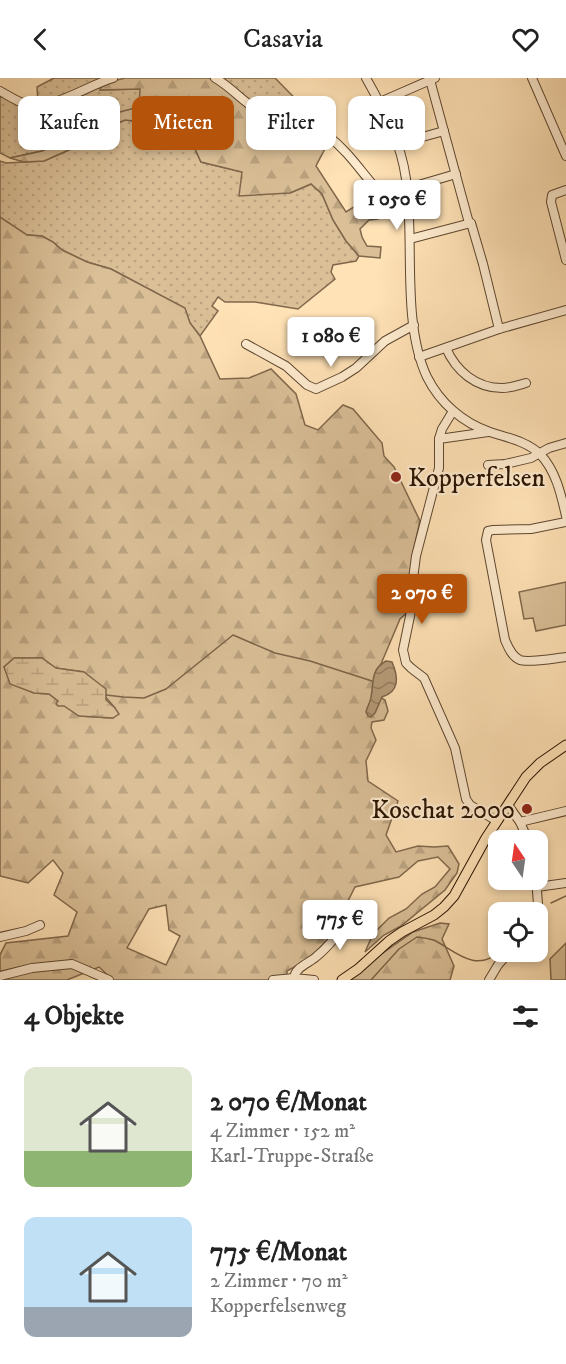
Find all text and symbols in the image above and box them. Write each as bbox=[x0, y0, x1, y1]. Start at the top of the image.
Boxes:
text: Casavia bbox=[243, 22, 323, 56]
icon: back bbox=[24, 23, 57, 56]
icon: heart bbox=[509, 23, 542, 56]
chip: Kaufen bbox=[18, 96, 120, 150]
chip: Mieten bbox=[132, 96, 234, 150]
chip: Filter bbox=[246, 96, 336, 150]
chip: Neu bbox=[348, 96, 425, 150]
pin: 1 050 € bbox=[342, 180, 452, 231]
text: 1 050 € bbox=[367, 187, 427, 212]
pin: 1 080 € bbox=[276, 317, 386, 368]
text: 1 080 € bbox=[301, 324, 361, 349]
place label: Kopperfelsen bbox=[408, 462, 545, 495]
marker: Kopperfelsen bbox=[389, 470, 403, 484]
pin: 2 070 € bbox=[367, 574, 477, 625]
text: 2 070 € bbox=[391, 581, 453, 606]
place label: Koschat 2000 bbox=[371, 794, 515, 827]
marker: Koschat 2000 bbox=[520, 802, 534, 816]
north arrow bbox=[488, 830, 548, 890]
map controls bbox=[488, 830, 548, 962]
pin: 775 € bbox=[298, 900, 382, 951]
button: locate bbox=[488, 902, 548, 962]
text: 775 € bbox=[317, 907, 363, 932]
text: 4 Objekte bbox=[24, 1000, 124, 1033]
icon: filters bbox=[509, 1000, 542, 1033]
text: 2 070 €/Monat bbox=[210, 1086, 367, 1119]
icon: home bbox=[72, 1091, 144, 1163]
text: 4 Zimmer · 152 m² bbox=[210, 1119, 355, 1144]
text: Karl-Truppe-Straße bbox=[210, 1144, 374, 1169]
text: 775 €/Monat bbox=[210, 1236, 347, 1269]
icon: home bbox=[72, 1241, 144, 1313]
text: 2 Zimmer · 70 m² bbox=[210, 1269, 348, 1294]
text: Kopperfelsenweg bbox=[210, 1294, 346, 1319]

